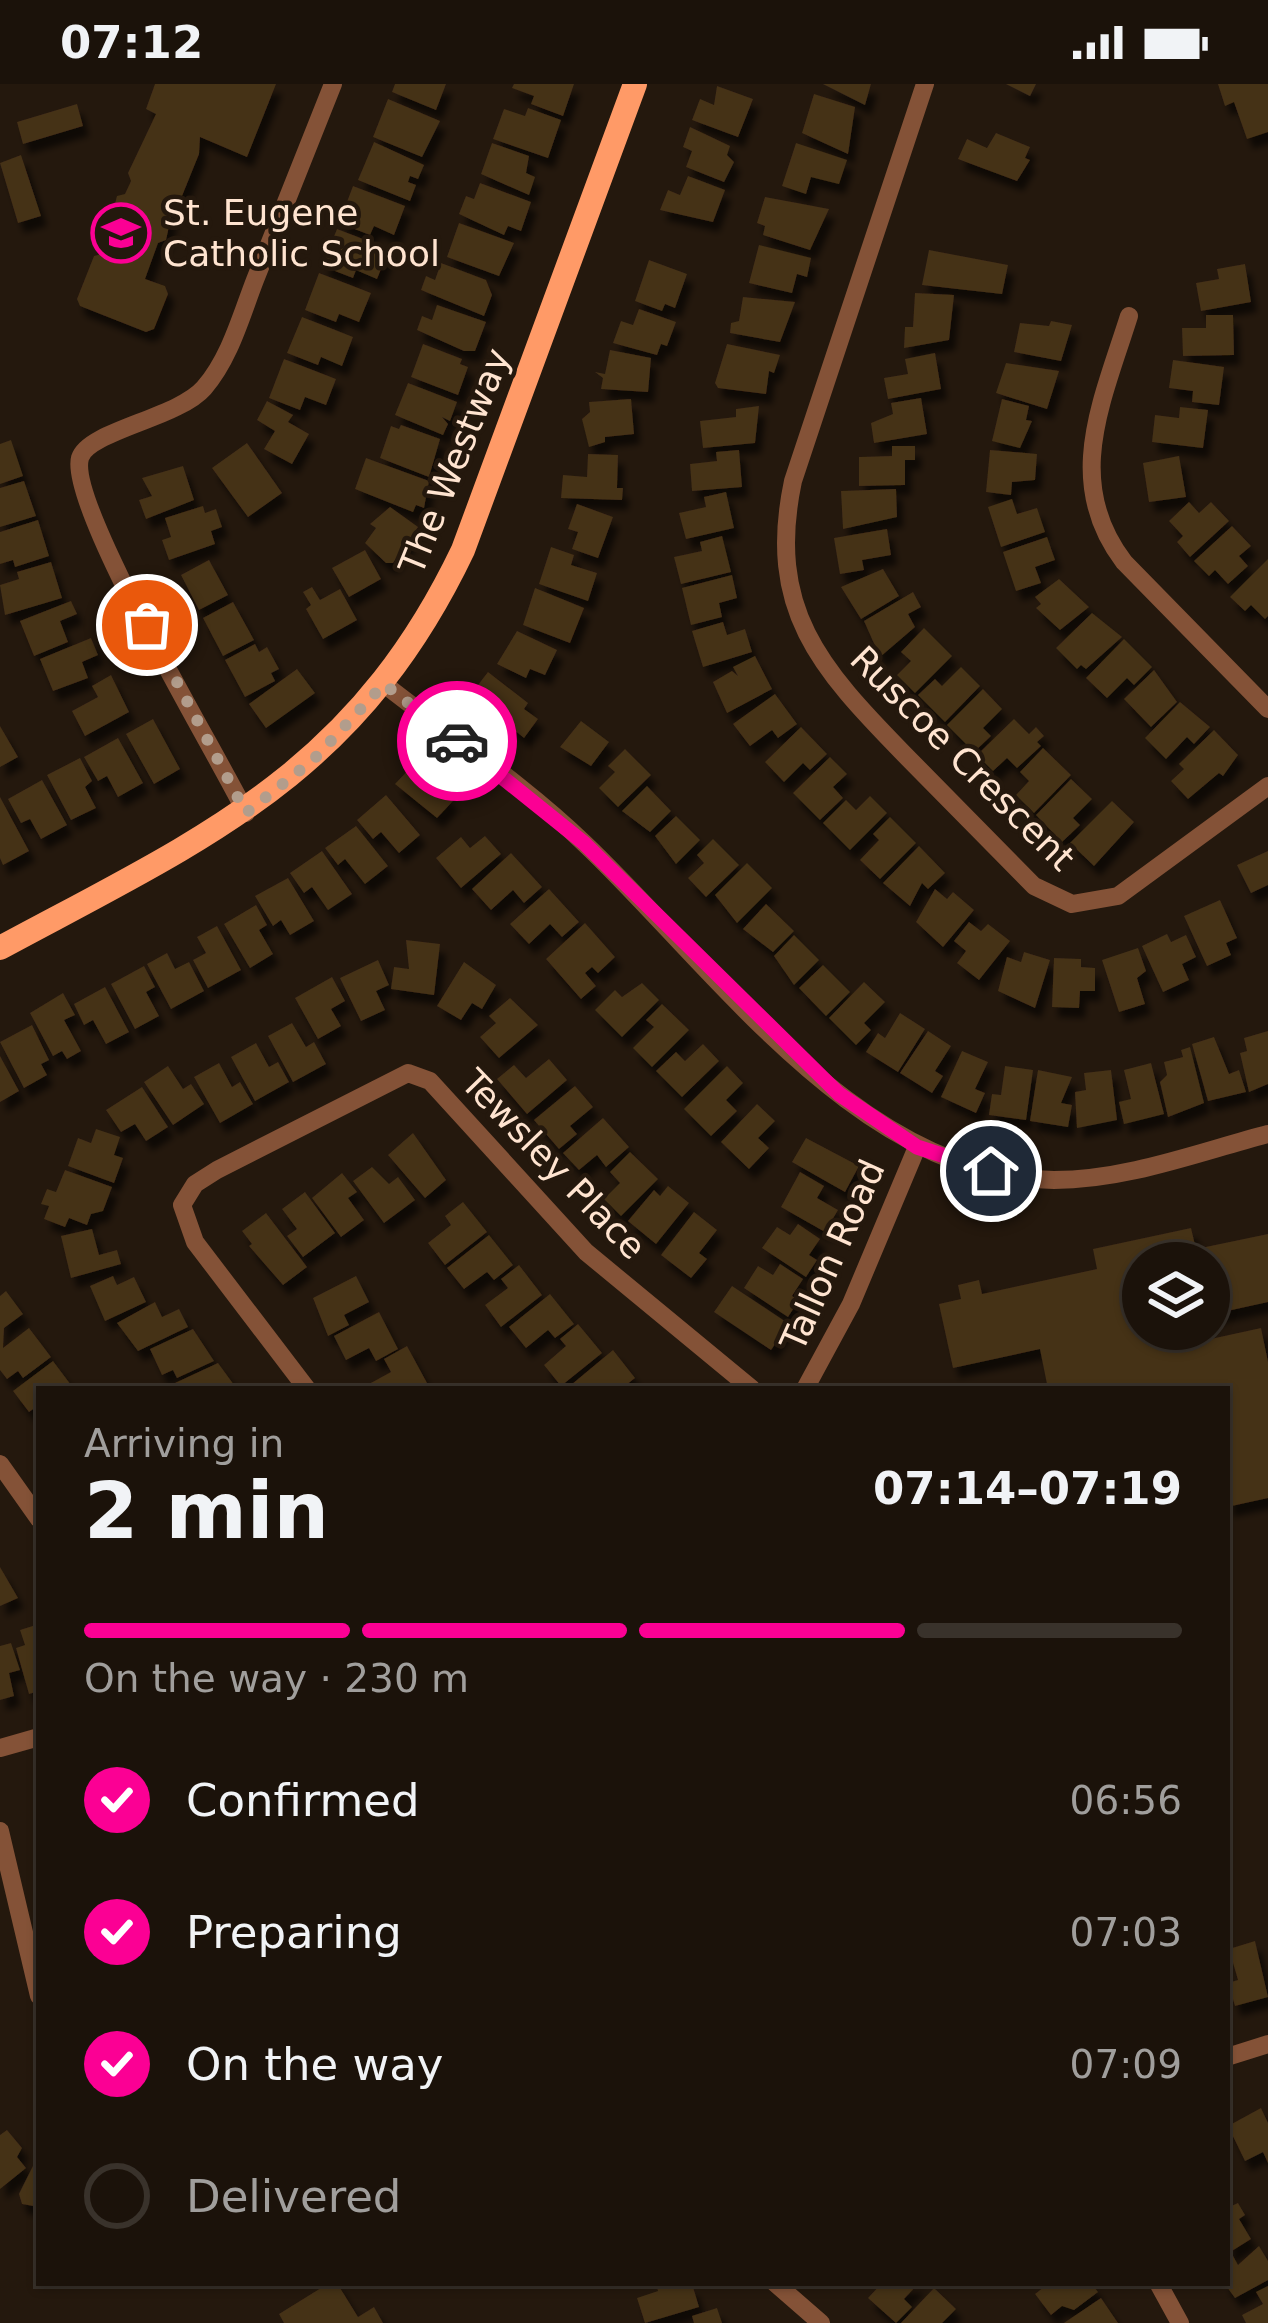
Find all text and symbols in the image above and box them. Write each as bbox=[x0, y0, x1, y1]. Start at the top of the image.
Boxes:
text: 07:12 bbox=[60, 16, 203, 69]
place label: St. Eugene Catholic School bbox=[163, 192, 440, 274]
school or university icon: St. Eugene Catholic School bbox=[90, 202, 152, 264]
street label: The Westway bbox=[390, 342, 518, 581]
pin bbox=[96, 574, 198, 676]
icon: bag bbox=[114, 592, 180, 658]
street label: Ruscoe Crescent bbox=[842, 638, 1083, 879]
courier bbox=[397, 681, 517, 801]
icon: car bbox=[424, 708, 490, 774]
street label: Tewsley Place bbox=[452, 1061, 654, 1267]
pin bbox=[940, 1120, 1042, 1222]
icon: home bbox=[958, 1138, 1024, 1204]
street label: Tallon Road bbox=[772, 1153, 893, 1358]
map controls bbox=[1122, 1242, 1230, 1350]
button: layers bbox=[1122, 1242, 1230, 1350]
text: Arriving in bbox=[84, 1421, 284, 1466]
text: 07:14–07:19 bbox=[873, 1462, 1182, 1515]
text: 2 min bbox=[84, 1466, 329, 1556]
text: On the way · 230 m bbox=[84, 1656, 469, 1701]
icon: check bbox=[84, 1767, 150, 1833]
text: Confirmed bbox=[186, 1774, 420, 1827]
text: 06:56 bbox=[1070, 1778, 1182, 1823]
icon: check bbox=[84, 1899, 150, 1965]
text: Preparing bbox=[186, 1906, 402, 1959]
text: 07:03 bbox=[1070, 1910, 1182, 1955]
icon: check bbox=[84, 2031, 150, 2097]
text: On the way bbox=[186, 2038, 443, 2091]
text: 07:09 bbox=[1070, 2042, 1182, 2087]
text: Delivered bbox=[186, 2170, 401, 2223]

